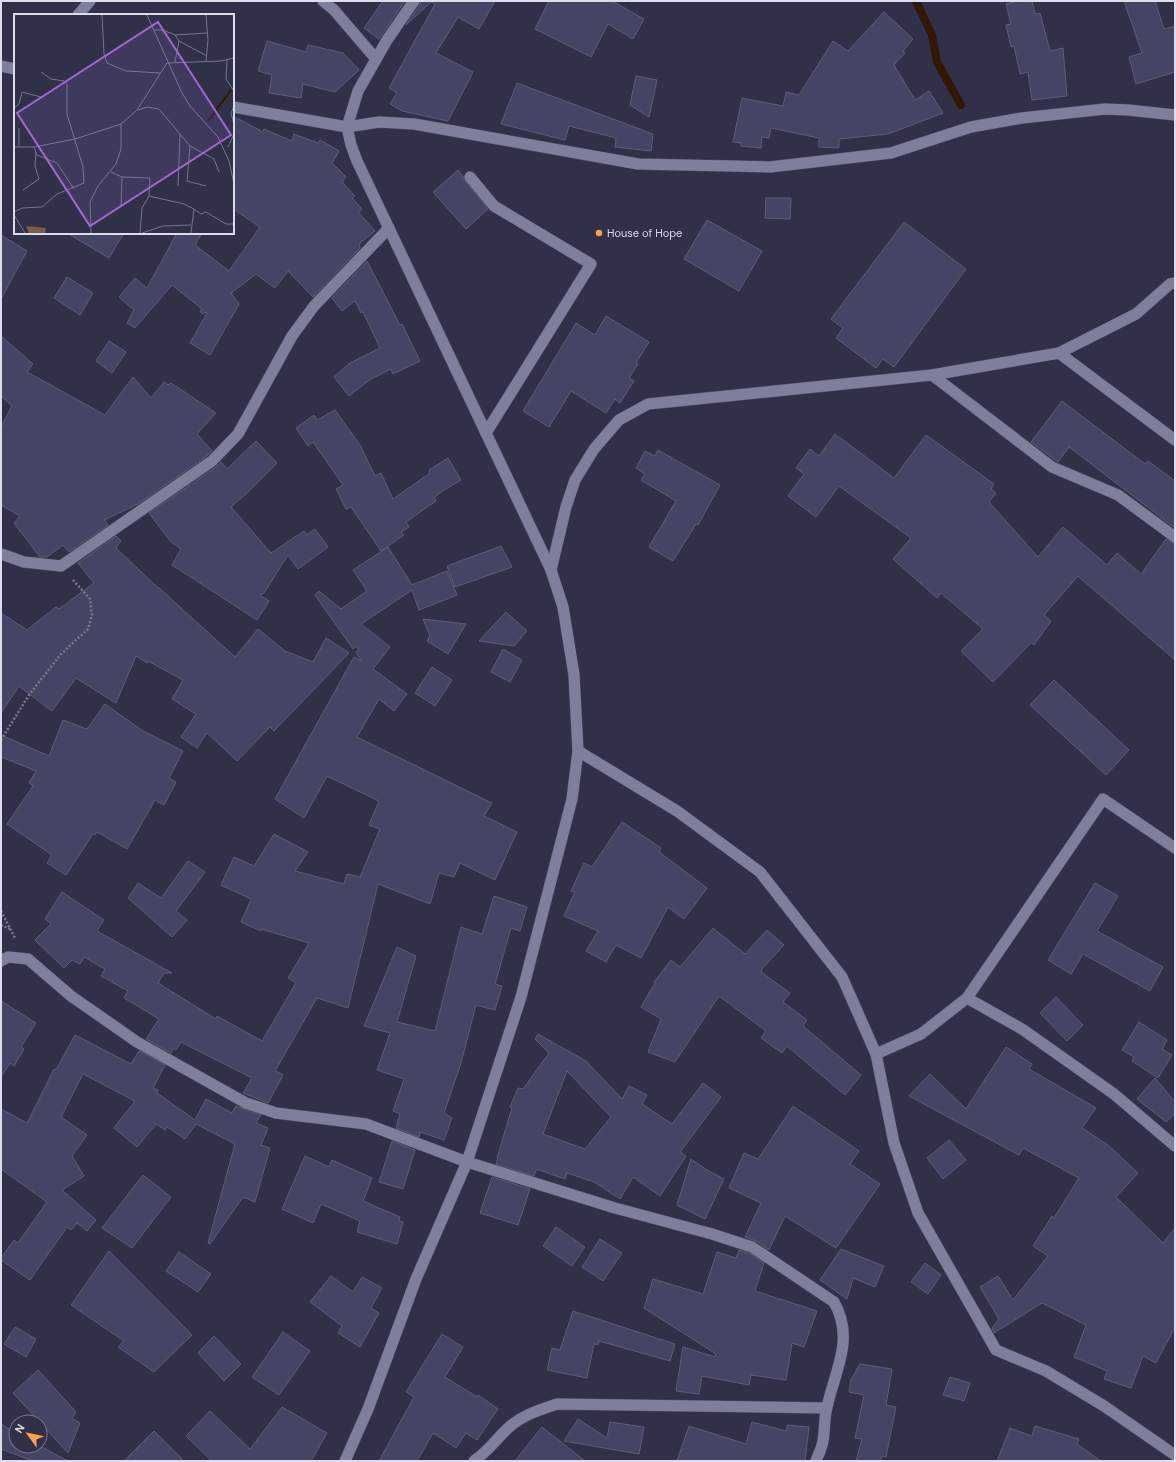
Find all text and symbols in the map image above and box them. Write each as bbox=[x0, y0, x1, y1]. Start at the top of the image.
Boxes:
inset map bbox=[14, 14, 234, 234]
place label: House of Hope bbox=[607, 226, 682, 240]
marker: House of Hope bbox=[594, 228, 604, 238]
north arrow bbox=[8, 1414, 48, 1454]
text: N bbox=[12, 1421, 28, 1436]

